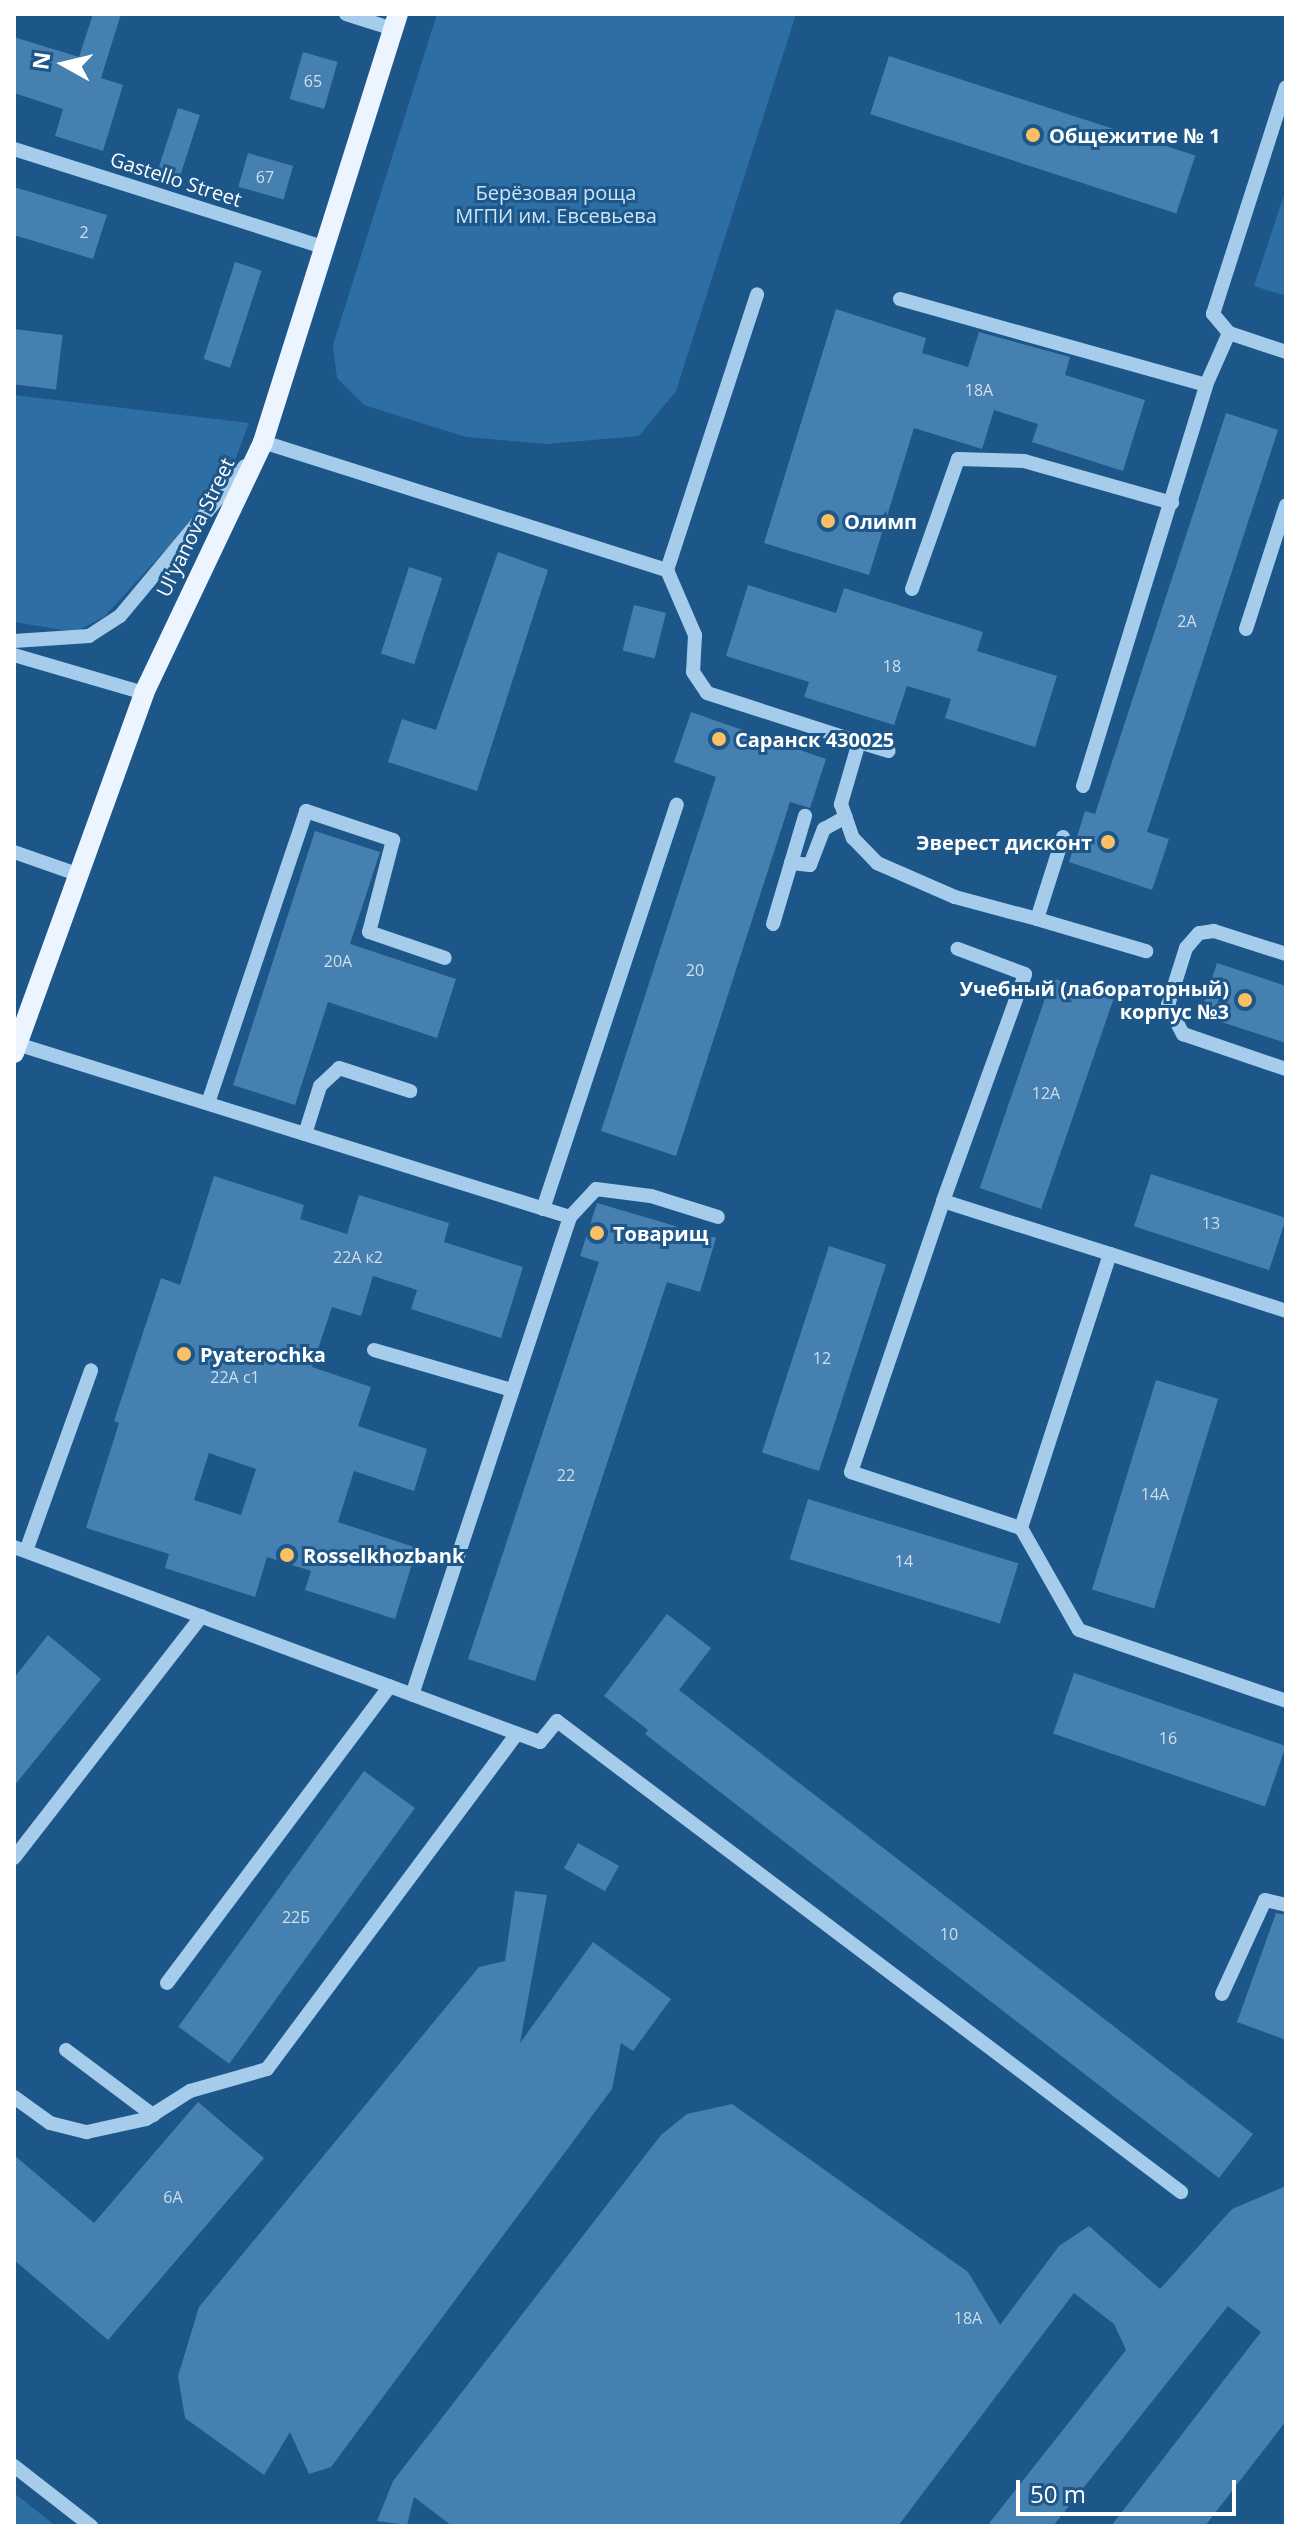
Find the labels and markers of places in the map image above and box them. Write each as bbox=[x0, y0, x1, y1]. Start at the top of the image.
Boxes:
place label: Общежитие № 1 bbox=[1049, 123, 1220, 147]
marker: Общежитие № 1 bbox=[1024, 126, 1042, 144]
place label: Олимп bbox=[844, 509, 917, 533]
marker: Олимп bbox=[819, 512, 837, 530]
place label: Саранск 430025 bbox=[735, 727, 894, 751]
marker: Саранск 430025 bbox=[710, 730, 728, 748]
place label: Эверест дисконт bbox=[916, 830, 1092, 854]
marker: Эверест дисконт bbox=[1099, 833, 1117, 851]
place label: Учебный (лабораторный) корпус №3 bbox=[960, 976, 1229, 1023]
marker: Учебный (лабораторный) корпус №3 bbox=[1236, 991, 1254, 1009]
place label: Товарищ bbox=[613, 1221, 708, 1245]
marker: Товарищ bbox=[588, 1224, 606, 1242]
place label: Pyaterochka bbox=[200, 1342, 326, 1366]
marker: Pyaterochka bbox=[175, 1345, 193, 1363]
place label: Rosselkhozbank bbox=[303, 1543, 464, 1567]
marker: Rosselkhozbank bbox=[278, 1546, 296, 1564]

